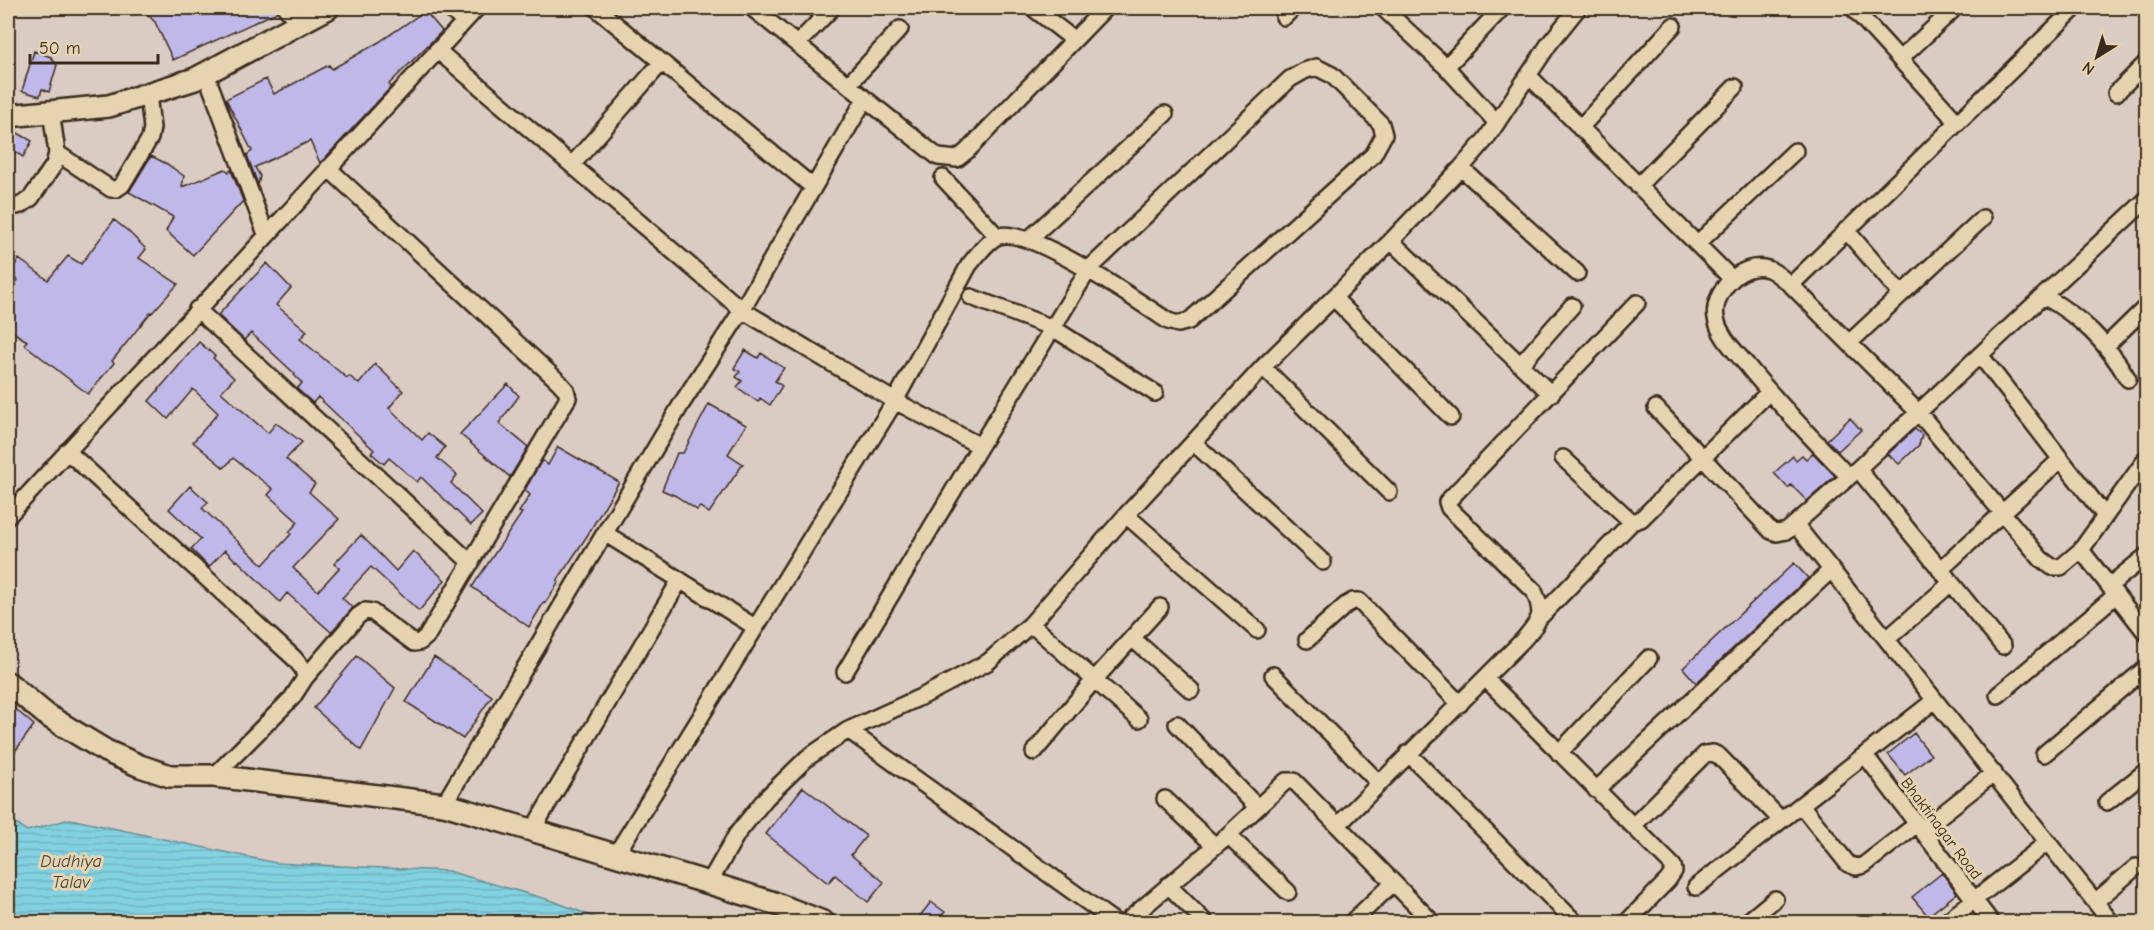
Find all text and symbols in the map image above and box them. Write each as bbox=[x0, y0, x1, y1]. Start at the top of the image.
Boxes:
scale bar bbox=[30, 27, 158, 65]
north arrow bbox=[2067, 27, 2127, 87]
text: 50 m bbox=[39, 38, 81, 59]
text: N bbox=[2079, 58, 2098, 79]
street label: Bhaktinagar Road bbox=[1897, 774, 1985, 883]
water label: Dudhiya Talav bbox=[40, 851, 102, 893]

